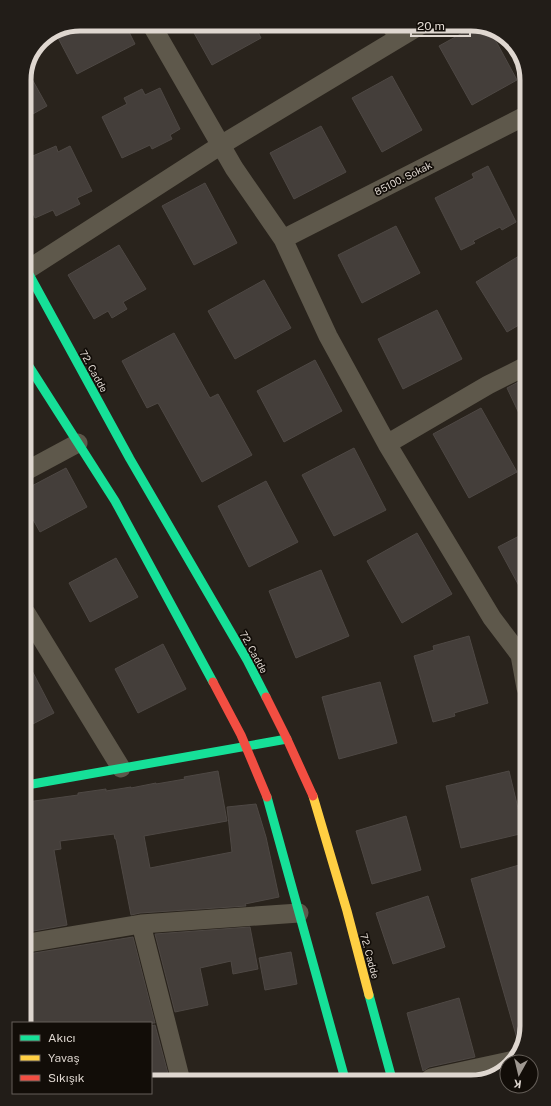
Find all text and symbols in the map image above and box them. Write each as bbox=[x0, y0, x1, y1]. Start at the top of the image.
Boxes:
scale bar bbox=[411, 12, 470, 38]
text: 20 m bbox=[417, 19, 445, 33]
street label: 85100. Sokak bbox=[372, 158, 434, 198]
street label: 72. Cadde bbox=[77, 348, 111, 395]
street label: 72. Cadde bbox=[237, 629, 271, 676]
street label: 72. Cadde bbox=[358, 932, 382, 980]
legend bbox=[12, 1022, 152, 1094]
text: Akıcı bbox=[48, 1031, 76, 1045]
text: Yavaş bbox=[48, 1051, 80, 1065]
north arrow bbox=[499, 1054, 539, 1094]
text: Sıkışık bbox=[48, 1071, 85, 1085]
text: K bbox=[513, 1077, 522, 1090]

